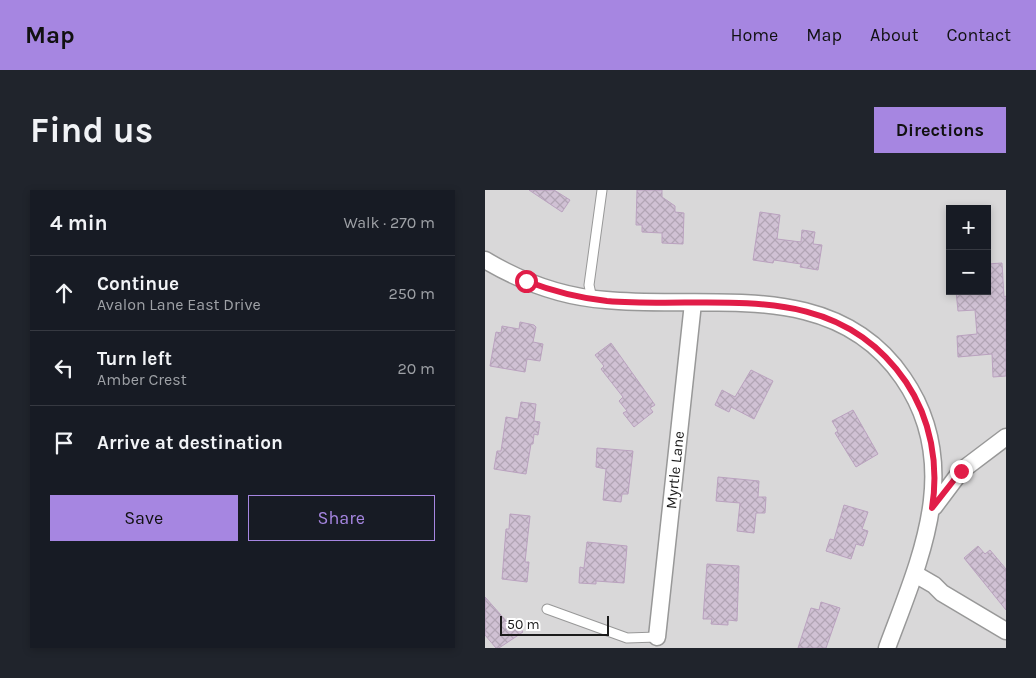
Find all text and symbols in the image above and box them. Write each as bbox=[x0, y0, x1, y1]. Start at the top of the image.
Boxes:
text: Map bbox=[25, 21, 75, 49]
text: Home bbox=[730, 24, 778, 46]
text: Map bbox=[806, 24, 842, 46]
text: About bbox=[870, 24, 919, 46]
text: Contact bbox=[947, 24, 1011, 46]
button: Directions bbox=[874, 107, 1006, 153]
text: Find us bbox=[30, 110, 153, 151]
map controls bbox=[946, 205, 991, 295]
button: + bbox=[946, 205, 991, 250]
text: 4 min bbox=[50, 211, 108, 235]
text: Walk · 270 m bbox=[343, 213, 435, 232]
button: − bbox=[946, 250, 991, 295]
route start bbox=[515, 270, 538, 293]
text: Continue bbox=[97, 273, 179, 295]
icon: ahead bbox=[50, 279, 78, 307]
text: 250 m bbox=[388, 284, 435, 303]
text: Avalon Lane East Drive bbox=[97, 295, 261, 314]
text: Turn left bbox=[97, 348, 172, 370]
icon: left bbox=[50, 354, 78, 382]
text: 20 m bbox=[397, 359, 435, 378]
text: Amber Crest bbox=[97, 370, 187, 389]
icon: arrive bbox=[50, 429, 78, 457]
street label: Myrtle Lane bbox=[662, 430, 688, 510]
text: Arrive at destination bbox=[97, 432, 283, 454]
route end bbox=[950, 460, 973, 483]
button: Save bbox=[50, 495, 238, 541]
button: Share bbox=[248, 495, 435, 541]
scale bar bbox=[500, 613, 609, 636]
text: 50 m bbox=[507, 616, 540, 633]

